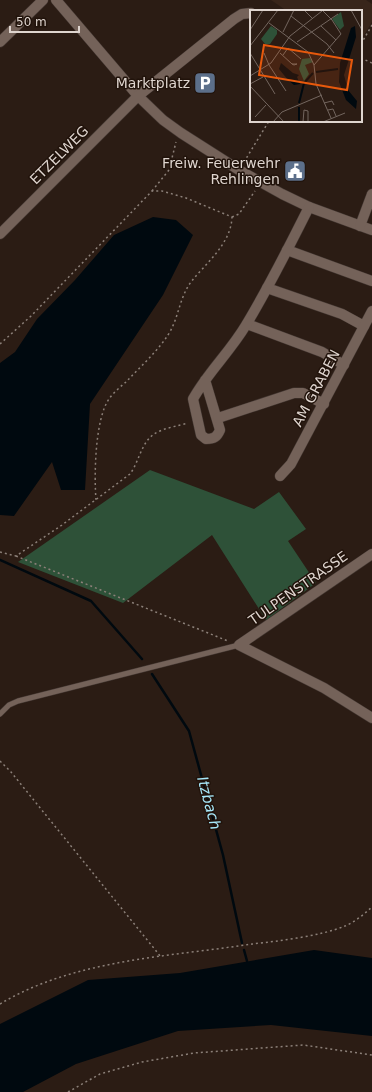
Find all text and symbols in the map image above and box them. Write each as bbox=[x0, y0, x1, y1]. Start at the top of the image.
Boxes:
scale bar bbox=[10, 8, 79, 34]
inset map bbox=[250, 10, 362, 122]
text: 50 m bbox=[16, 15, 47, 29]
parking icon: Marktplatz bbox=[192, 70, 218, 96]
place label: Marktplatz bbox=[116, 75, 190, 91]
street label: ETZELWEG bbox=[27, 123, 91, 187]
place label: Freiw. Feuerwehr Rehlingen bbox=[162, 155, 280, 187]
public building icon: Freiw. Feuerwehr Rehlingen bbox=[282, 158, 308, 184]
street label: AM GRABEN bbox=[289, 347, 343, 429]
street label: TULPENSTRASSE bbox=[245, 548, 351, 629]
water label: Itzbach bbox=[193, 774, 225, 832]

